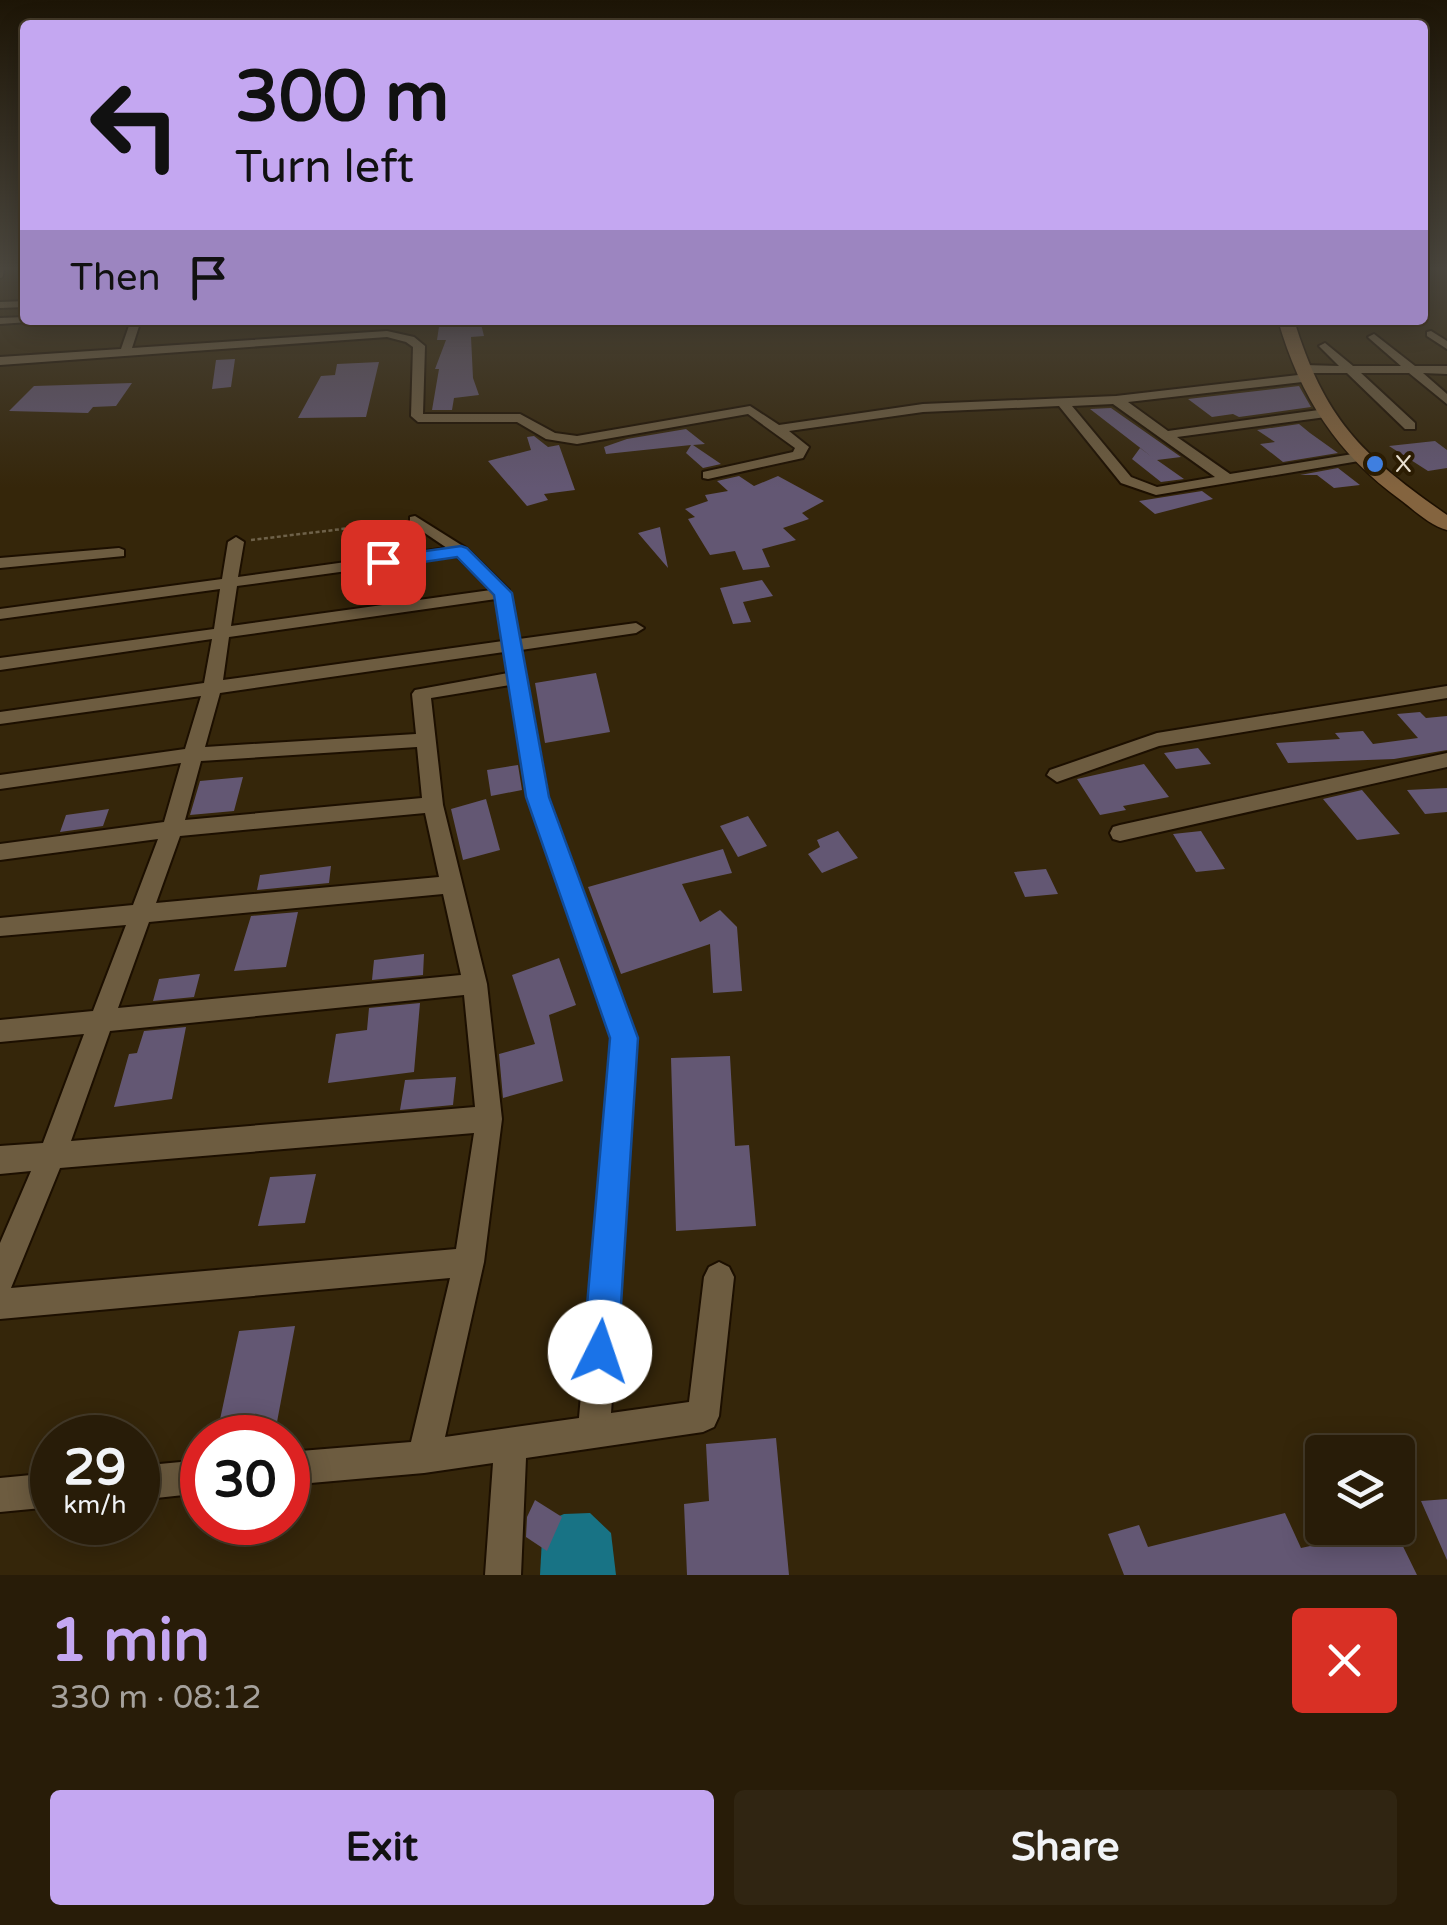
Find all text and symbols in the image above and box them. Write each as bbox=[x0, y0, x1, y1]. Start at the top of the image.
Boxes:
text: 300 m bbox=[235, 56, 449, 140]
icon: left bbox=[70, 60, 200, 190]
text: Turn left bbox=[235, 141, 414, 195]
icon: arrive bbox=[181, 250, 236, 305]
text: Then bbox=[70, 255, 161, 301]
place label: X bbox=[1395, 449, 1412, 479]
marker: X bbox=[1364, 453, 1386, 475]
pin bbox=[341, 520, 426, 605]
icon: arrive bbox=[356, 535, 411, 590]
position arrow bbox=[548, 1300, 652, 1404]
speed limit sign: 30 bbox=[180, 1415, 310, 1545]
map controls bbox=[1305, 1435, 1415, 1545]
button: layers bbox=[1305, 1435, 1415, 1545]
text: 29 bbox=[64, 1438, 126, 1498]
text: km/h bbox=[64, 1490, 126, 1520]
text: 1 min bbox=[50, 1605, 210, 1677]
button: close bbox=[1292, 1608, 1397, 1713]
text: 330 m · 08:12 bbox=[50, 1679, 262, 1717]
button: Exit bbox=[50, 1790, 714, 1905]
button: Share bbox=[734, 1790, 1397, 1905]

